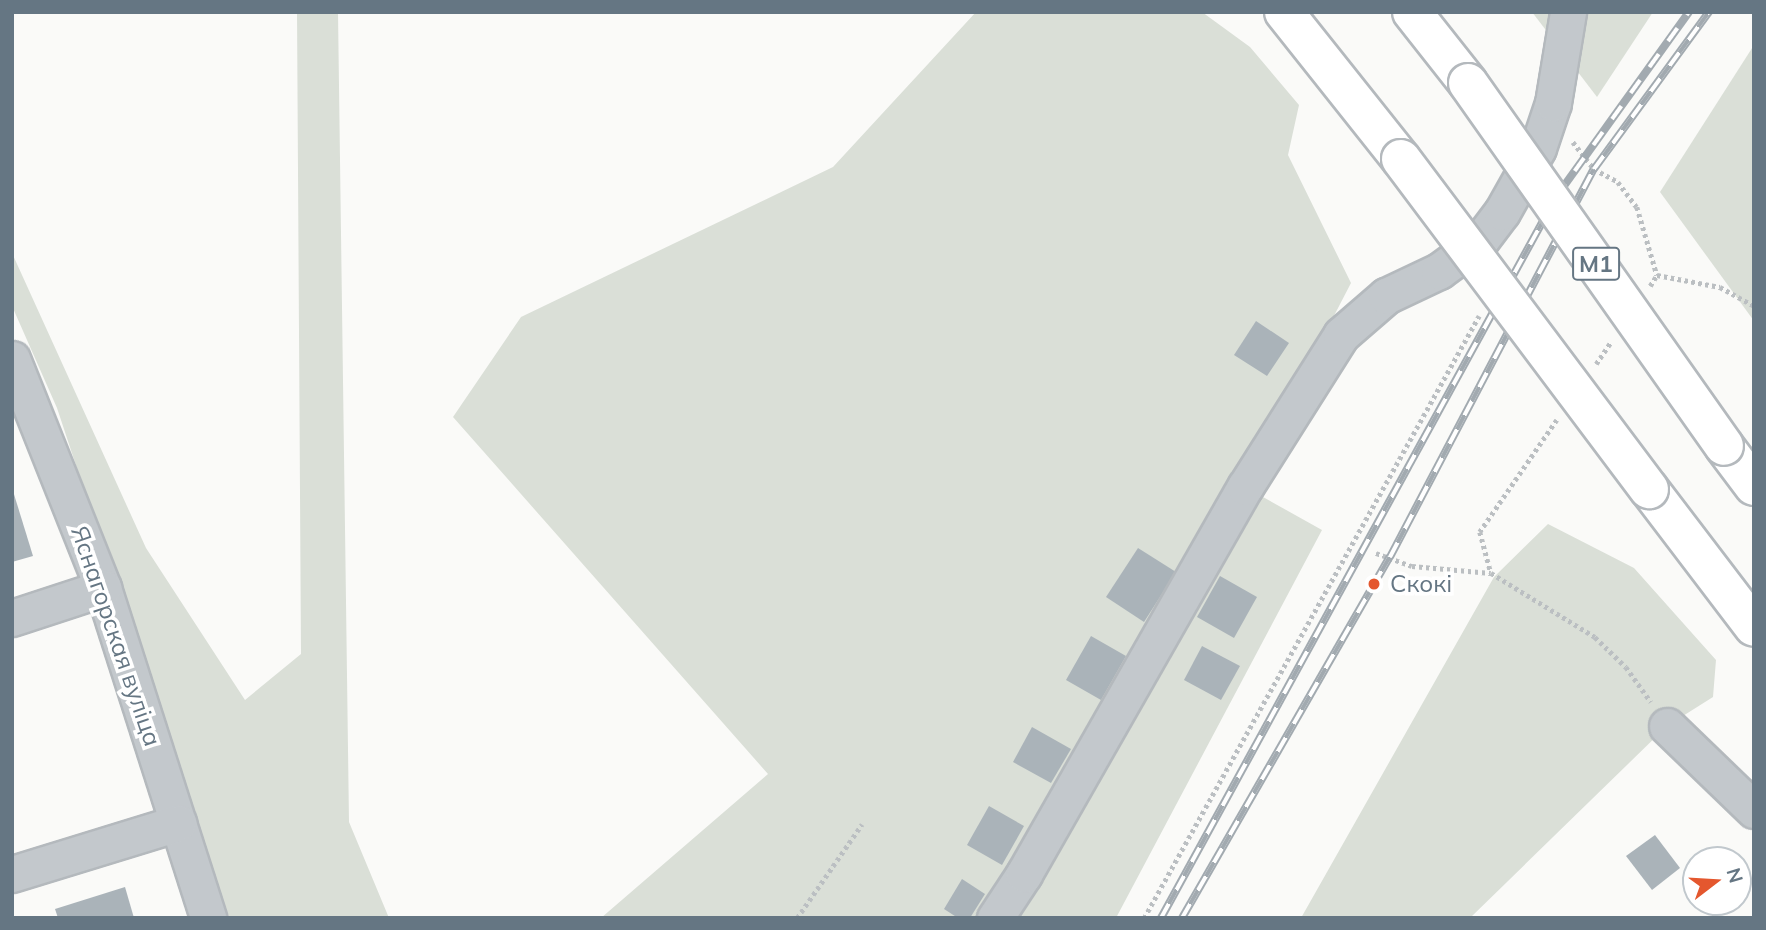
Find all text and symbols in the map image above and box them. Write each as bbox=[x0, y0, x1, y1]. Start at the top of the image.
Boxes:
road number: М1 bbox=[1572, 244, 1620, 284]
street label: Яснагорская вуліца bbox=[65, 522, 167, 750]
place label: Скокі bbox=[1390, 570, 1452, 598]
marker: Скокі bbox=[1364, 574, 1384, 594]
north arrow bbox=[1682, 846, 1752, 916]
text: N bbox=[1722, 865, 1749, 886]

